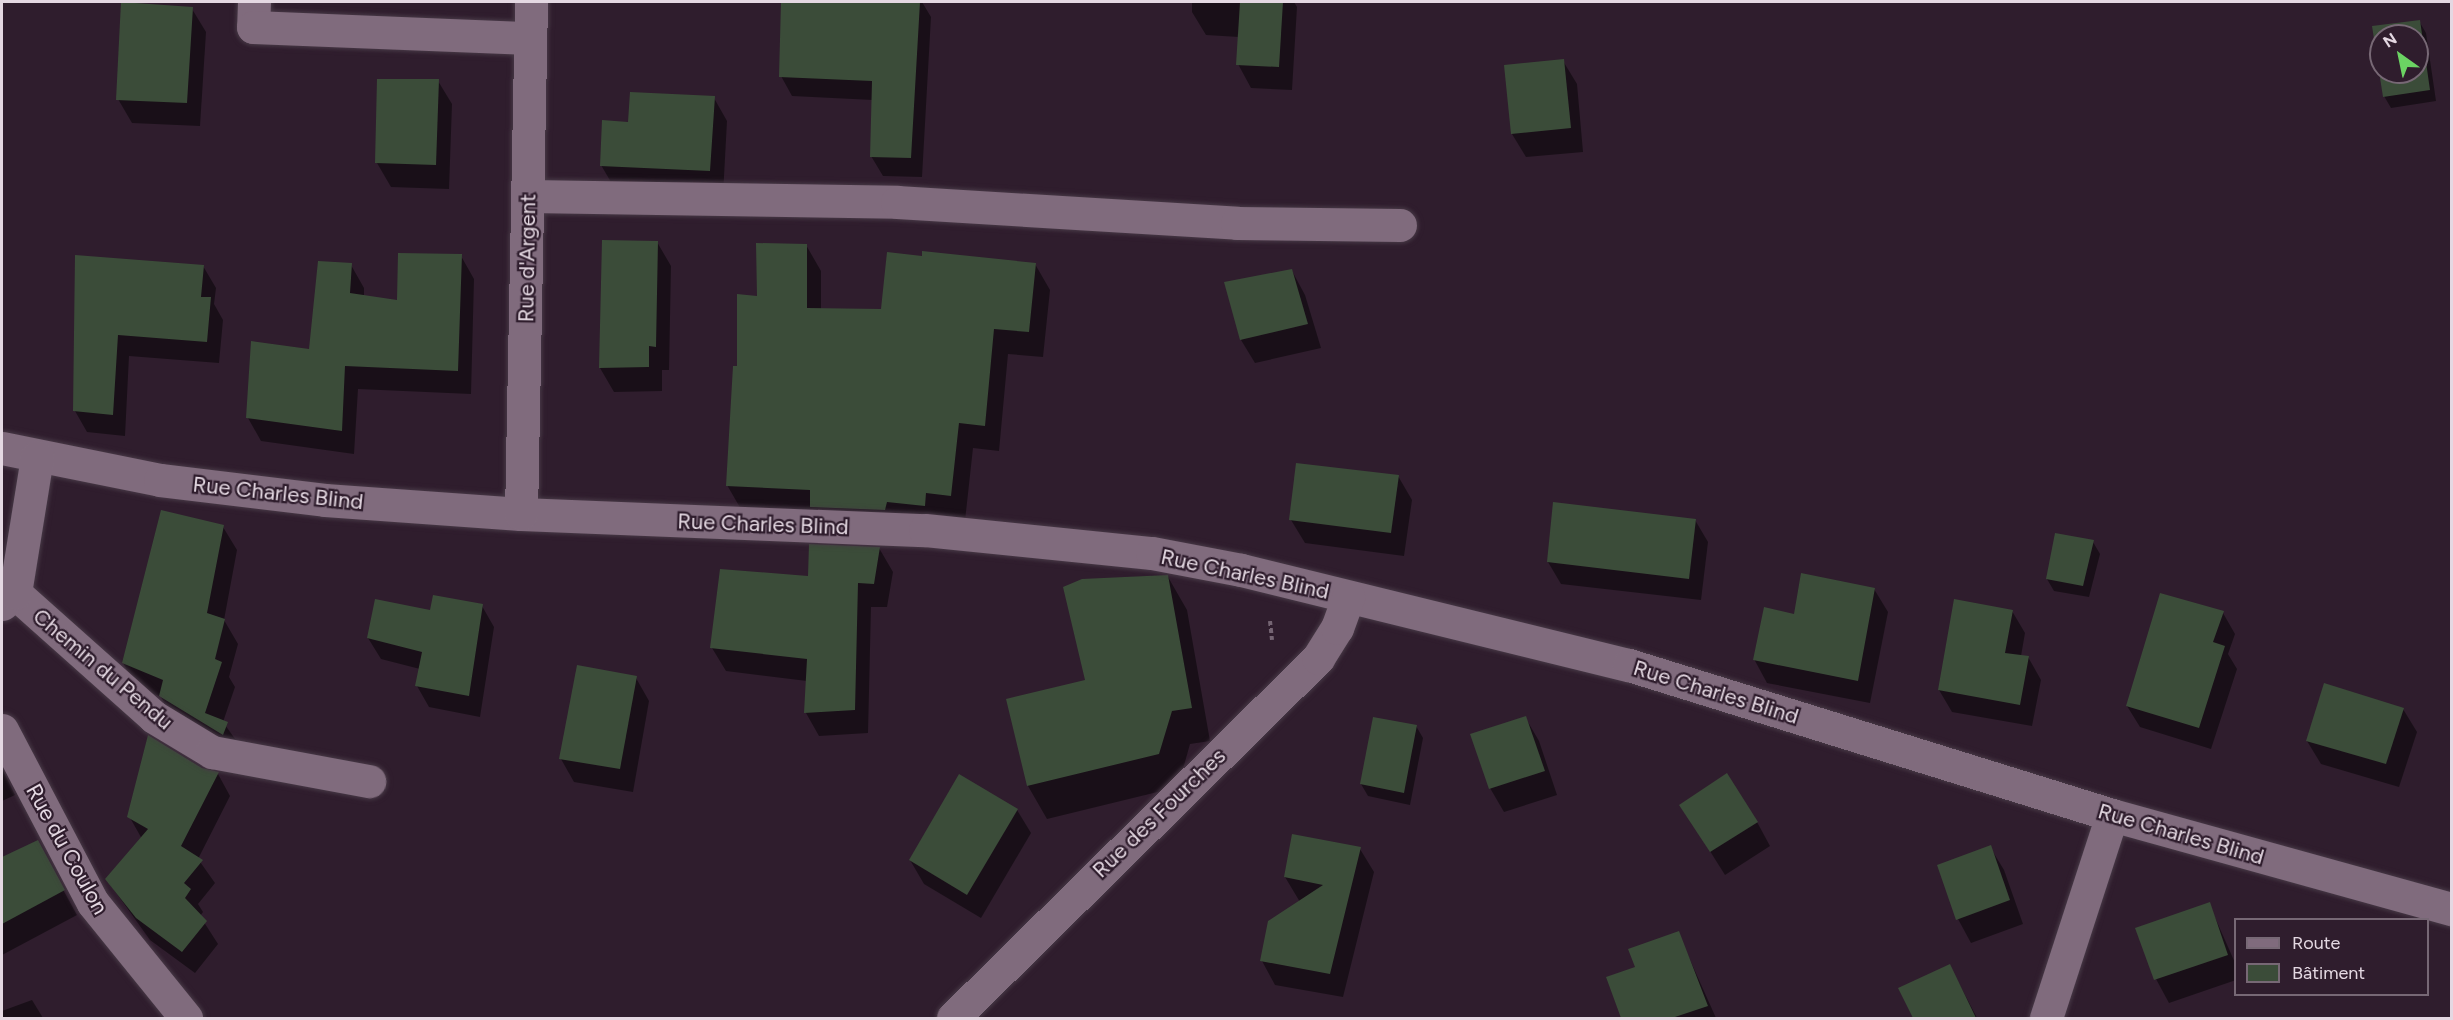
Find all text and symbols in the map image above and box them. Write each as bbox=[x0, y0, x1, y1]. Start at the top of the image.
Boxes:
north arrow bbox=[2369, 24, 2429, 84]
text: N bbox=[2380, 29, 2400, 51]
street label: Rue d'Argent bbox=[513, 193, 541, 323]
street label: Rue Charles Blind bbox=[191, 471, 365, 515]
street label: Rue Charles Blind bbox=[677, 508, 849, 540]
street label: Rue Charles Blind bbox=[1158, 543, 1332, 605]
street label: Chemin du Pendu bbox=[28, 603, 178, 735]
street label: Rue Charles Blind bbox=[1630, 654, 1802, 730]
street label: Rue des Fourches bbox=[1087, 743, 1231, 883]
street label: Rue du Coulon bbox=[20, 779, 114, 919]
street label: Rue Charles Blind bbox=[2095, 798, 2267, 870]
legend bbox=[2234, 918, 2429, 996]
text: Route bbox=[2292, 932, 2340, 954]
text: Bâtiment bbox=[2292, 962, 2365, 984]

